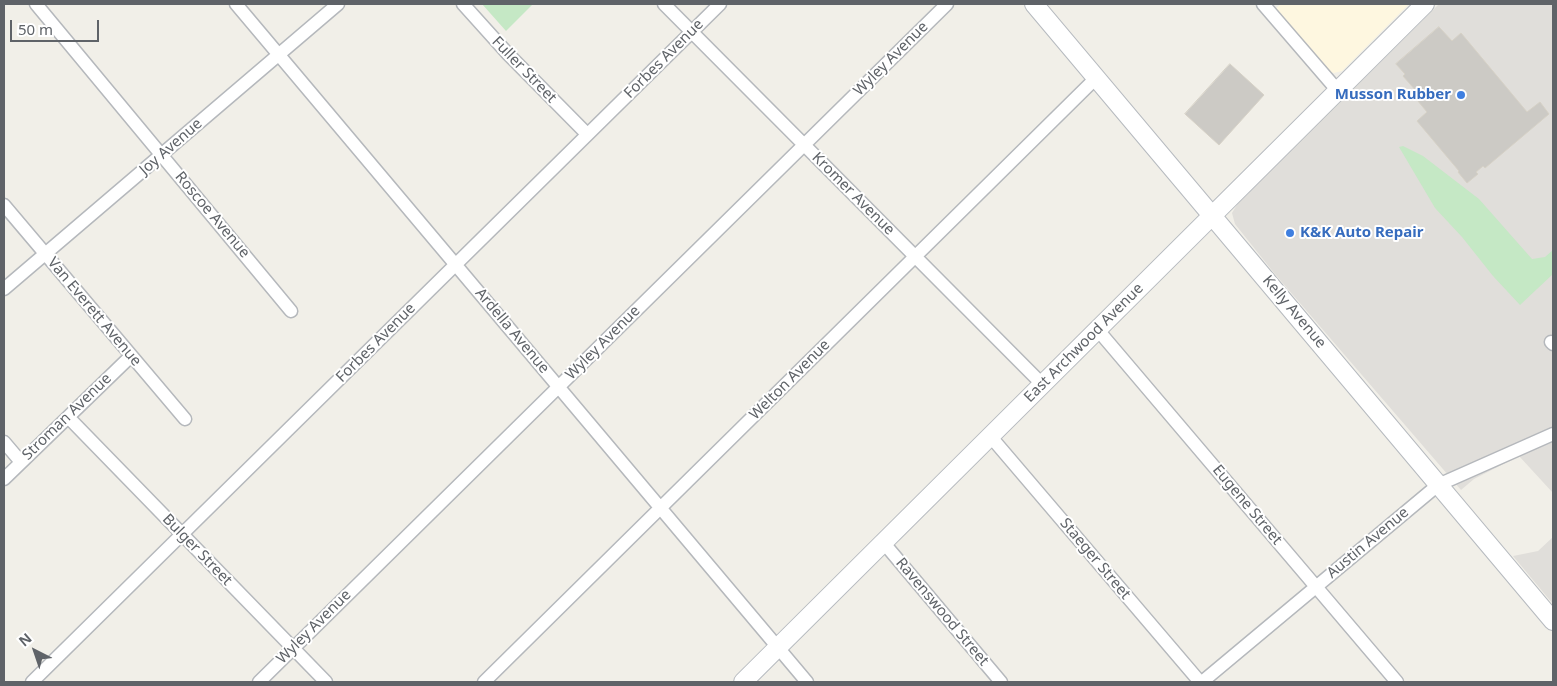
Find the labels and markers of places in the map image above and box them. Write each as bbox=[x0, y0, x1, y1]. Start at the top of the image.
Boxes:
place label: Musson Rubber bbox=[1335, 86, 1451, 104]
marker: Musson Rubber bbox=[1455, 89, 1467, 101]
place label: K&K Auto Repair bbox=[1300, 224, 1423, 242]
marker: K&K Auto Repair bbox=[1284, 227, 1296, 239]

